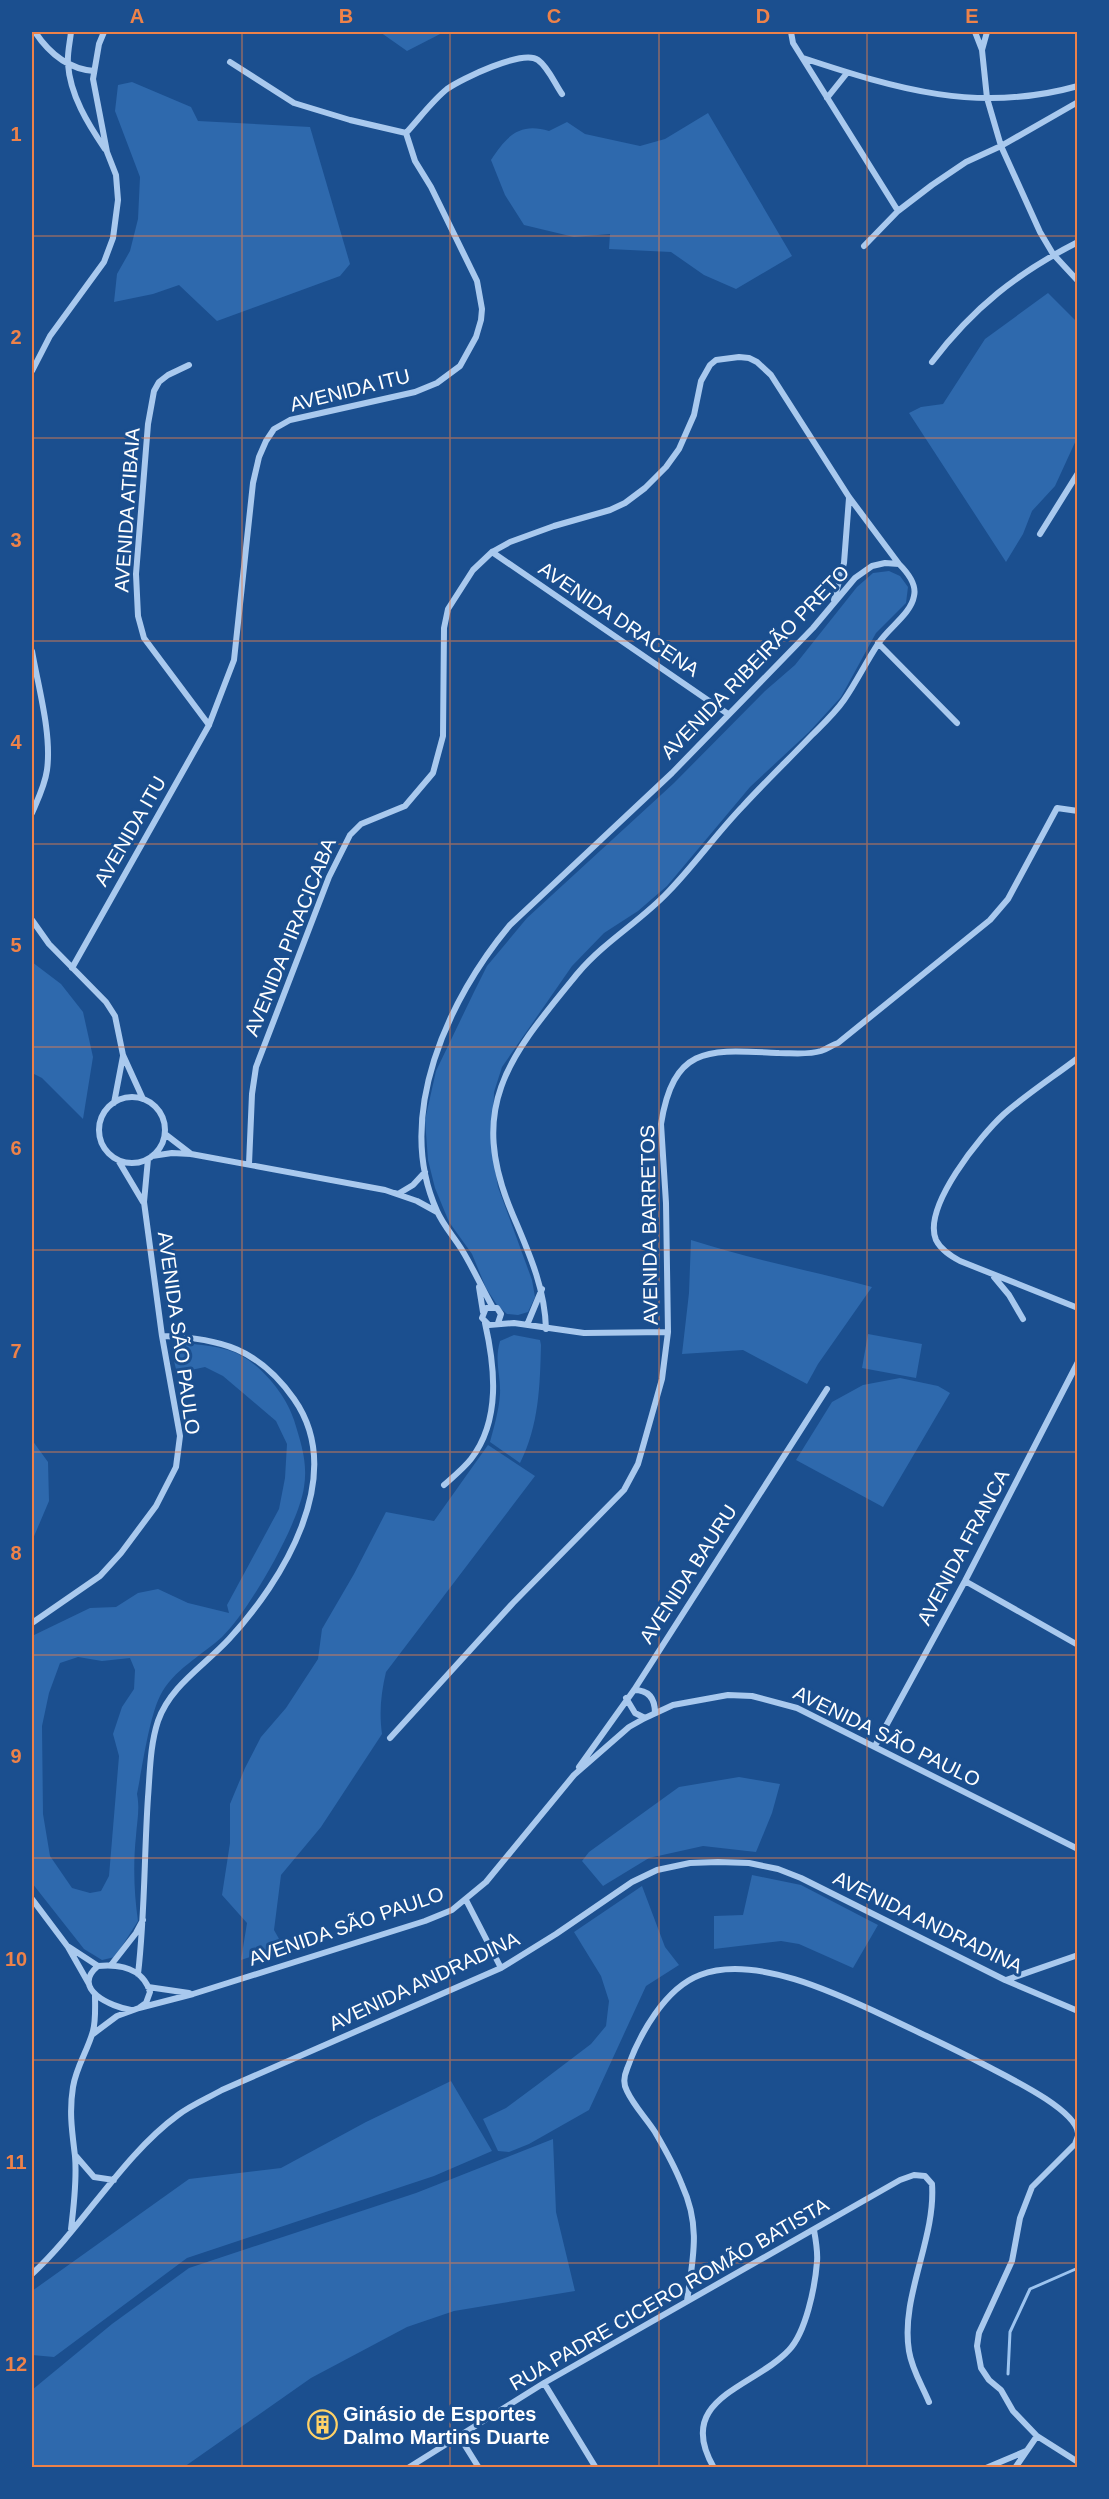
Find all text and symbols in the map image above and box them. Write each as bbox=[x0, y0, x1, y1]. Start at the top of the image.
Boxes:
text: A bbox=[130, 5, 144, 27]
text: B bbox=[339, 5, 353, 27]
text: C bbox=[547, 5, 561, 27]
text: D bbox=[756, 5, 770, 27]
text: E bbox=[965, 5, 979, 27]
text: 1 bbox=[10, 123, 22, 145]
text: 2 bbox=[10, 326, 22, 348]
street label: AVENIDA ITU bbox=[288, 364, 412, 416]
street label: AVENIDA ATIBAIA bbox=[110, 426, 144, 593]
text: 3 bbox=[10, 529, 22, 551]
street label: AVENIDA DRACENA bbox=[535, 557, 704, 681]
street label: AVENIDA RIBEIRÃO PRETO bbox=[656, 560, 853, 763]
text: 4 bbox=[10, 731, 22, 753]
street label: AVENIDA ITU bbox=[90, 772, 170, 890]
street label: AVENIDA PIRACICABA bbox=[240, 834, 340, 1039]
text: 5 bbox=[10, 934, 22, 956]
street label: AVENIDA BARRETOS bbox=[636, 1125, 662, 1325]
text: 6 bbox=[10, 1137, 22, 1159]
street label: AVENIDA SÃO PAULO bbox=[154, 1230, 205, 1436]
text: 7 bbox=[10, 1340, 22, 1362]
street label: AVENIDA FRANCA bbox=[913, 1465, 1014, 1629]
street label: AVENIDA BAURU bbox=[635, 1501, 741, 1647]
text: 8 bbox=[10, 1542, 22, 1564]
street label: AVENIDA SÃO PAULO bbox=[790, 1680, 984, 1791]
text: 9 bbox=[10, 1745, 22, 1767]
street label: AVENIDA ANDRADINA bbox=[830, 1867, 1027, 1978]
street label: AVENIDA SÃO PAULO bbox=[245, 1881, 446, 1970]
street label: AVENIDA ANDRADINA bbox=[325, 1927, 523, 2035]
text: 10 bbox=[5, 1948, 27, 1970]
text: 11 bbox=[5, 2151, 27, 2173]
street label: RUA PADRE CICERO ROMÃO BATISTA bbox=[505, 2192, 833, 2395]
text: 12 bbox=[5, 2353, 27, 2375]
place label: Ginásio de Esportes Dalmo Martins Duarte bbox=[343, 2403, 550, 2448]
building icon: Ginásio de Esportes Dalmo Martins Duarte bbox=[306, 2409, 338, 2441]

